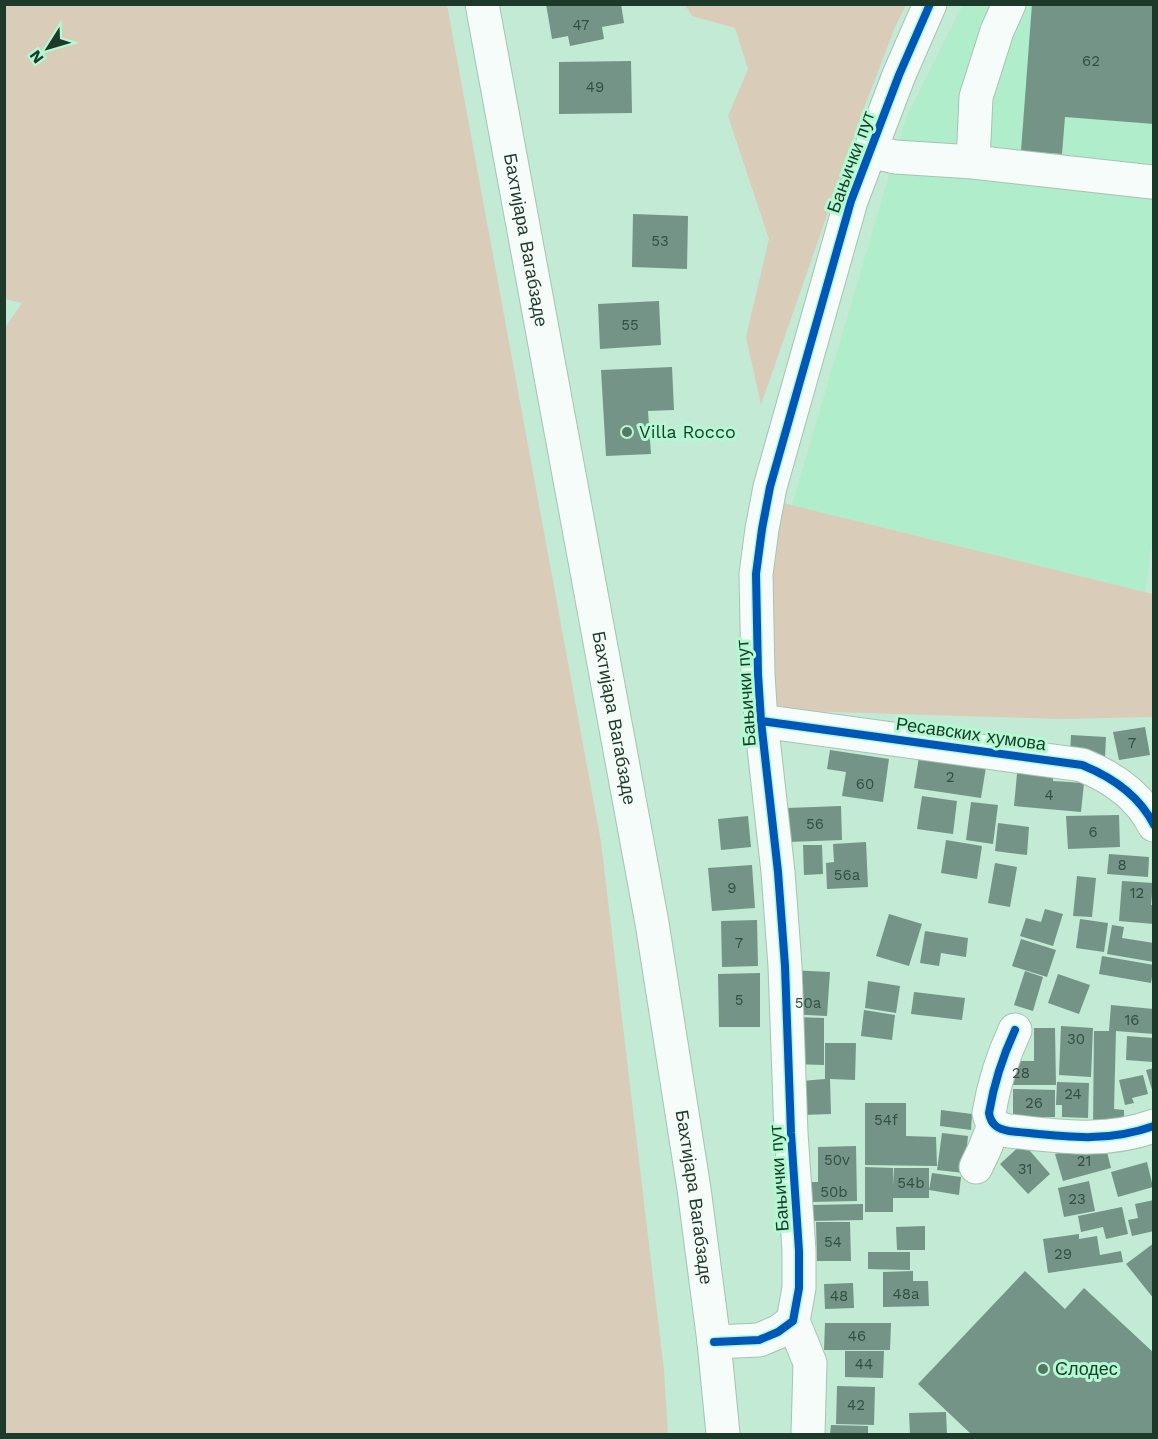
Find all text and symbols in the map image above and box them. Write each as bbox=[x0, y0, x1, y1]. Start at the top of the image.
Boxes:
house number: 47 bbox=[573, 16, 589, 34]
north arrow bbox=[18, 18, 78, 78]
text: N bbox=[25, 46, 48, 67]
house number: 62 bbox=[1082, 52, 1100, 70]
house number: 49 bbox=[586, 78, 604, 96]
street label: Бањички пут bbox=[822, 108, 879, 216]
street label: Бахтијара Вагабзаде bbox=[500, 151, 552, 328]
house number: 53 bbox=[651, 232, 669, 250]
house number: 55 bbox=[621, 316, 639, 334]
place label: Villa Rocco bbox=[639, 421, 736, 442]
marker: Villa Rocco bbox=[620, 425, 634, 439]
street label: Бахтијара Вагабзаде bbox=[588, 629, 641, 806]
street label: Бањички пут bbox=[731, 639, 760, 747]
street label: Ресавских хумова bbox=[895, 713, 1048, 755]
house number: 7 bbox=[1128, 734, 1136, 752]
house number: 2 bbox=[946, 768, 954, 786]
house number: 60 bbox=[856, 775, 874, 793]
house number: 4 bbox=[1044, 786, 1054, 804]
house number: 56 bbox=[806, 815, 824, 833]
house number: 6 bbox=[1088, 823, 1098, 841]
house number: 8 bbox=[1117, 856, 1127, 874]
house number: 56a bbox=[834, 866, 861, 884]
house number: 9 bbox=[727, 879, 737, 897]
house number: 12 bbox=[1130, 884, 1144, 902]
house number: 7 bbox=[735, 934, 743, 952]
house number: 5 bbox=[735, 991, 743, 1009]
house number: 50a bbox=[795, 994, 822, 1012]
house number: 16 bbox=[1125, 1011, 1139, 1029]
house number: 30 bbox=[1067, 1030, 1085, 1048]
house number: 28 bbox=[1012, 1064, 1030, 1082]
house number: 24 bbox=[1064, 1085, 1082, 1103]
house number: 26 bbox=[1025, 1094, 1043, 1112]
street label: Бахтијара Вагабзаде bbox=[672, 1108, 717, 1286]
house number: 54f bbox=[874, 1111, 898, 1129]
street label: Бањички пут bbox=[764, 1124, 793, 1232]
house number: 50v bbox=[824, 1151, 850, 1169]
house number: 21 bbox=[1077, 1152, 1091, 1170]
house number: 31 bbox=[1018, 1160, 1032, 1178]
house number: 54b bbox=[897, 1174, 925, 1192]
house number: 50b bbox=[820, 1183, 848, 1201]
house number: 23 bbox=[1068, 1190, 1086, 1208]
house number: 54 bbox=[824, 1233, 842, 1251]
house number: 29 bbox=[1054, 1245, 1072, 1263]
house number: 48a bbox=[893, 1285, 920, 1303]
house number: 48 bbox=[830, 1287, 848, 1305]
house number: 46 bbox=[848, 1327, 866, 1345]
house number: 44 bbox=[855, 1355, 873, 1373]
place label: Слодес bbox=[1055, 1358, 1118, 1379]
marker: Слодес bbox=[1036, 1362, 1050, 1376]
house number: 42 bbox=[847, 1396, 865, 1414]

